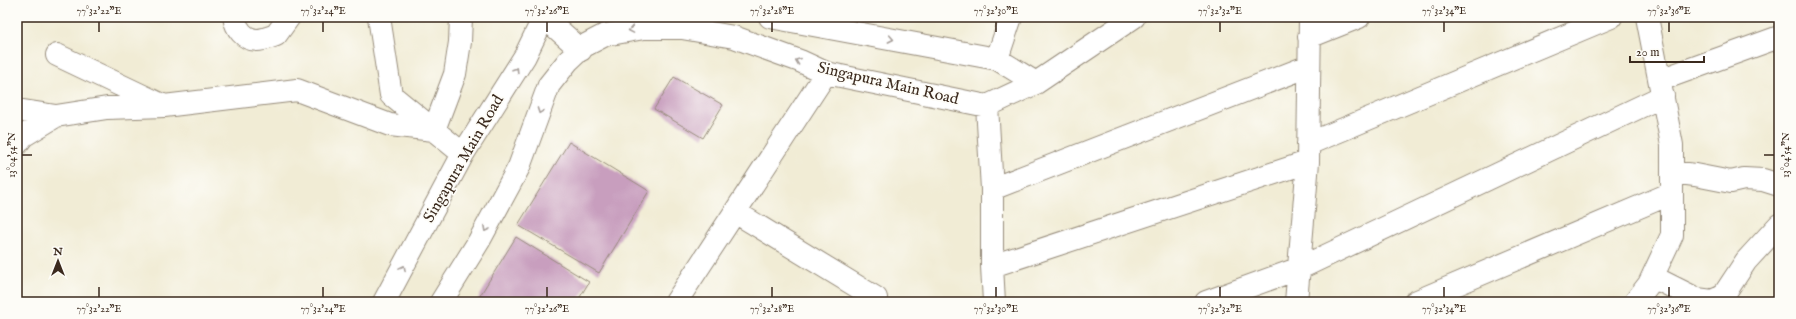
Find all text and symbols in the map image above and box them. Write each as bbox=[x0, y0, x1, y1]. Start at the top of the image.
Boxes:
text: 77°32'22"E bbox=[77, 5, 122, 18]
text: 77°32'24"E bbox=[300, 5, 346, 18]
text: 77°32'26"E bbox=[525, 5, 569, 18]
text: 77°32'28"E bbox=[750, 5, 794, 18]
text: 77°32'30"E bbox=[974, 5, 1018, 18]
text: 77°32'32"E bbox=[1198, 5, 1242, 18]
text: 77°32'34"E bbox=[1422, 5, 1466, 18]
text: 77°32'36"E bbox=[1647, 5, 1691, 18]
one-way arrow bbox=[628, 26, 634, 34]
one-way arrow bbox=[888, 34, 894, 43]
scale bar bbox=[1630, 38, 1704, 64]
text: 20 m bbox=[1636, 45, 1659, 60]
one-way arrow bbox=[794, 57, 801, 65]
street label: Singapura Main Road bbox=[815, 58, 961, 110]
one-way arrow bbox=[511, 67, 519, 74]
street label: Singapura Main Road bbox=[419, 91, 509, 226]
one-way arrow bbox=[536, 107, 544, 114]
text: 13°04'54"N bbox=[6, 132, 19, 178]
text: 13°04'54"N bbox=[1780, 132, 1793, 178]
one-way arrow bbox=[483, 225, 490, 232]
north arrow bbox=[38, 241, 78, 281]
text: N bbox=[52, 245, 63, 259]
one-way arrow bbox=[398, 265, 405, 272]
text: 77°32'22"E bbox=[77, 303, 122, 316]
text: 77°32'24"E bbox=[300, 303, 346, 316]
text: 77°32'26"E bbox=[525, 303, 569, 316]
text: 77°32'28"E bbox=[750, 303, 794, 316]
text: 77°32'30"E bbox=[974, 303, 1018, 316]
text: 77°32'32"E bbox=[1198, 303, 1242, 316]
text: 77°32'34"E bbox=[1422, 303, 1466, 316]
text: 77°32'36"E bbox=[1647, 303, 1691, 316]

